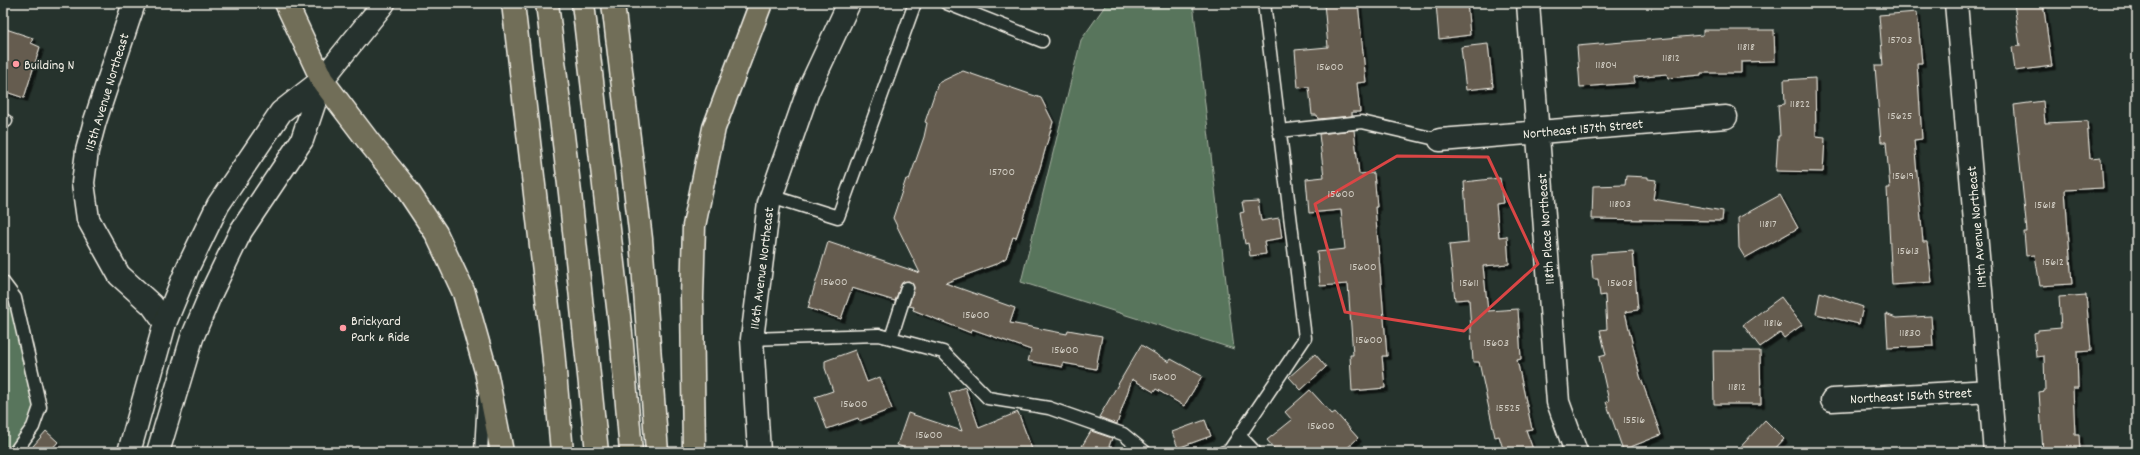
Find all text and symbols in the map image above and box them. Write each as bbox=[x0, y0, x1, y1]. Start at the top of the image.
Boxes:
street label: 115th Avenue Northeast bbox=[80, 31, 135, 154]
house number: 15703 bbox=[1888, 32, 1912, 49]
house number: 11818 bbox=[1737, 39, 1755, 56]
house number: 11812 bbox=[1662, 50, 1680, 67]
place label: Building N bbox=[24, 56, 74, 76]
house number: 11804 bbox=[1595, 57, 1617, 74]
marker: Building N bbox=[11, 59, 21, 69]
house number: 15600 bbox=[1316, 59, 1344, 76]
house number: 11822 bbox=[1790, 96, 1810, 113]
house number: 15625 bbox=[1888, 108, 1912, 125]
street label: Northeast 157th Street bbox=[1522, 115, 1644, 145]
house number: 15700 bbox=[989, 164, 1015, 181]
street label: 119th Avenue Northeast bbox=[1963, 165, 1993, 289]
house number: 15619 bbox=[1892, 168, 1914, 185]
street label: 118th Place Northeast bbox=[1533, 173, 1561, 285]
house number: 15600 bbox=[1327, 186, 1355, 203]
house number: 11803 bbox=[1609, 196, 1631, 213]
house number: 15618 bbox=[2034, 197, 2056, 214]
street label: 116th Avenue Northeast bbox=[746, 206, 780, 331]
house number: 11817 bbox=[1759, 216, 1777, 233]
house number: 15613 bbox=[1897, 243, 1919, 260]
house number: 15612 bbox=[2042, 254, 2064, 271]
house number: 15600 bbox=[1349, 259, 1377, 276]
house number: 15600 bbox=[820, 274, 848, 291]
house number: 15611 bbox=[1459, 275, 1479, 292]
house number: 15608 bbox=[1607, 275, 1633, 292]
house number: 15600 bbox=[962, 307, 990, 324]
place label: Brickyard Park & Ride bbox=[351, 312, 410, 348]
house number: 11816 bbox=[1764, 315, 1782, 332]
marker: Brickyard Park & Ride bbox=[338, 323, 348, 333]
house number: 11830 bbox=[1899, 325, 1921, 342]
house number: 15600 bbox=[1355, 332, 1383, 349]
house number: 15603 bbox=[1483, 335, 1509, 352]
house number: 15600 bbox=[1051, 342, 1079, 359]
house number: 15600 bbox=[1149, 369, 1177, 386]
house number: 11812 bbox=[1728, 379, 1746, 396]
street label: Northeast 156th Street bbox=[1850, 384, 1973, 410]
house number: 15600 bbox=[840, 396, 868, 413]
house number: 15525 bbox=[1496, 400, 1520, 417]
house number: 15516 bbox=[1623, 412, 1645, 429]
house number: 15600 bbox=[1307, 418, 1335, 435]
house number: 15600 bbox=[915, 427, 943, 444]

